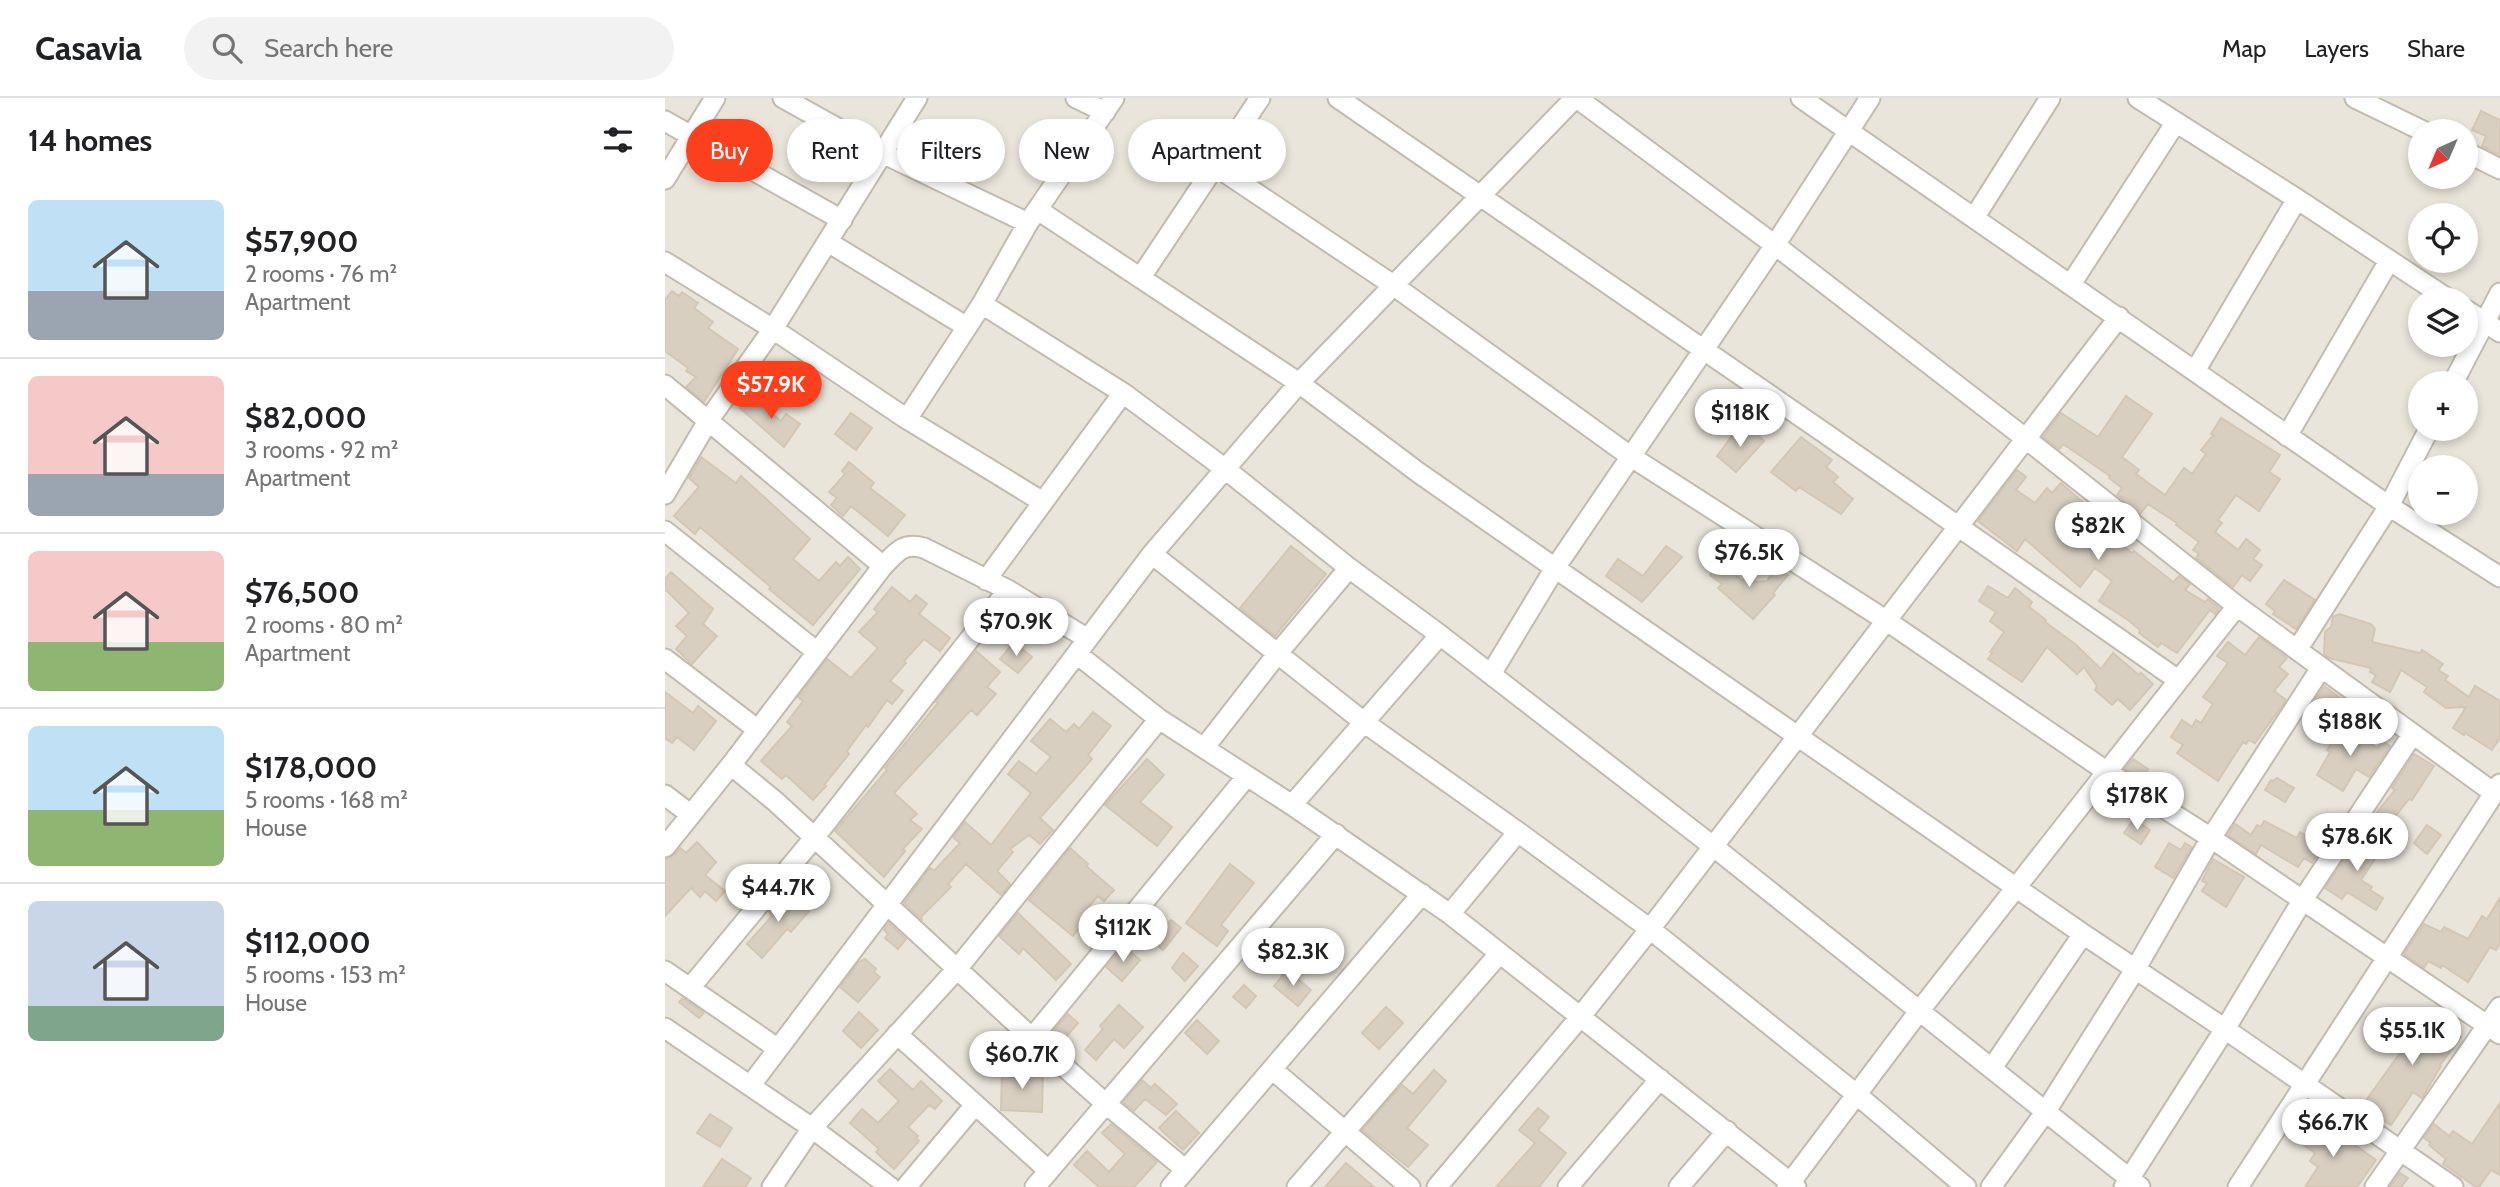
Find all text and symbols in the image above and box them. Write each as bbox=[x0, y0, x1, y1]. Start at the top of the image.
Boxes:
search box bbox=[184, 17, 674, 80]
text: Casavia bbox=[35, 28, 142, 68]
icon: search bbox=[208, 29, 246, 67]
text: Search here bbox=[264, 32, 393, 64]
text: Map bbox=[2222, 34, 2266, 63]
text: Layers bbox=[2304, 34, 2369, 63]
text: Share bbox=[2407, 34, 2465, 63]
chip: Buy bbox=[686, 119, 773, 182]
chip: Rent bbox=[787, 119, 883, 182]
chip: Filters bbox=[897, 119, 1005, 182]
chip: New bbox=[1019, 119, 1114, 182]
chip: Apartment bbox=[1128, 119, 1286, 182]
north arrow bbox=[2408, 119, 2478, 189]
map controls bbox=[2408, 119, 2478, 525]
icon: filters bbox=[599, 121, 637, 159]
text: 14 homes bbox=[28, 122, 152, 159]
button: locate bbox=[2408, 203, 2478, 273]
text: $57,900 bbox=[245, 223, 359, 260]
icon: home bbox=[84, 228, 168, 312]
text: 2 rooms · 76 m² bbox=[245, 260, 397, 288]
button: layers bbox=[2408, 287, 2478, 357]
text: Apartment bbox=[245, 288, 350, 316]
pin: $57.9K bbox=[714, 362, 828, 421]
text: $57.9K bbox=[737, 370, 805, 398]
button: + bbox=[2408, 371, 2478, 441]
pin: $118K bbox=[1691, 390, 1789, 449]
text: $118K bbox=[1711, 398, 1769, 426]
text: $82,000 bbox=[245, 399, 367, 436]
icon: home bbox=[84, 404, 168, 488]
text: 3 rooms · 92 m² bbox=[245, 436, 399, 464]
button: − bbox=[2408, 455, 2478, 525]
text: Apartment bbox=[245, 464, 350, 492]
pin: $82K bbox=[2057, 503, 2139, 562]
text: $82K bbox=[2071, 511, 2125, 539]
pin: $76.5K bbox=[1692, 530, 1806, 589]
text: $76.5K bbox=[1714, 538, 1784, 566]
text: $76,500 bbox=[245, 574, 359, 611]
icon: home bbox=[84, 579, 168, 663]
pin: $70.9K bbox=[959, 598, 1073, 658]
text: $70.9K bbox=[980, 607, 1052, 635]
text: 2 rooms · 80 m² bbox=[245, 611, 403, 639]
text: Apartment bbox=[245, 639, 350, 667]
pin: $188K bbox=[2301, 698, 2399, 758]
text: $188K bbox=[2318, 707, 2382, 735]
text: $178,000 bbox=[245, 749, 377, 786]
icon: home bbox=[84, 754, 168, 838]
pin: $178K bbox=[2088, 772, 2186, 832]
text: $178K bbox=[2106, 781, 2168, 809]
text: 5 rooms · 168 m² bbox=[245, 786, 408, 814]
text: House bbox=[245, 814, 307, 842]
pin: $78.6K bbox=[2300, 814, 2414, 873]
text: $78.6K bbox=[2321, 822, 2393, 850]
pin: $44.7K bbox=[721, 864, 835, 924]
text: $44.7K bbox=[741, 873, 815, 901]
pin: $112K bbox=[1074, 904, 1172, 964]
text: $112K bbox=[1095, 913, 1151, 941]
text: $112,000 bbox=[245, 924, 371, 961]
pin: $82.3K bbox=[1236, 928, 1350, 988]
icon: home bbox=[84, 929, 168, 1013]
text: $82.3K bbox=[1257, 937, 1329, 965]
text: 5 rooms · 153 m² bbox=[245, 961, 406, 989]
text: House bbox=[245, 989, 307, 1017]
pin: $55.1K bbox=[2355, 1007, 2469, 1067]
text: $55.1K bbox=[2379, 1016, 2445, 1044]
pin: $60.7K bbox=[965, 1032, 1079, 1091]
text: $60.7K bbox=[985, 1040, 1059, 1068]
pin: $66.7K bbox=[2276, 1100, 2390, 1159]
text: $66.7K bbox=[2298, 1108, 2368, 1136]

